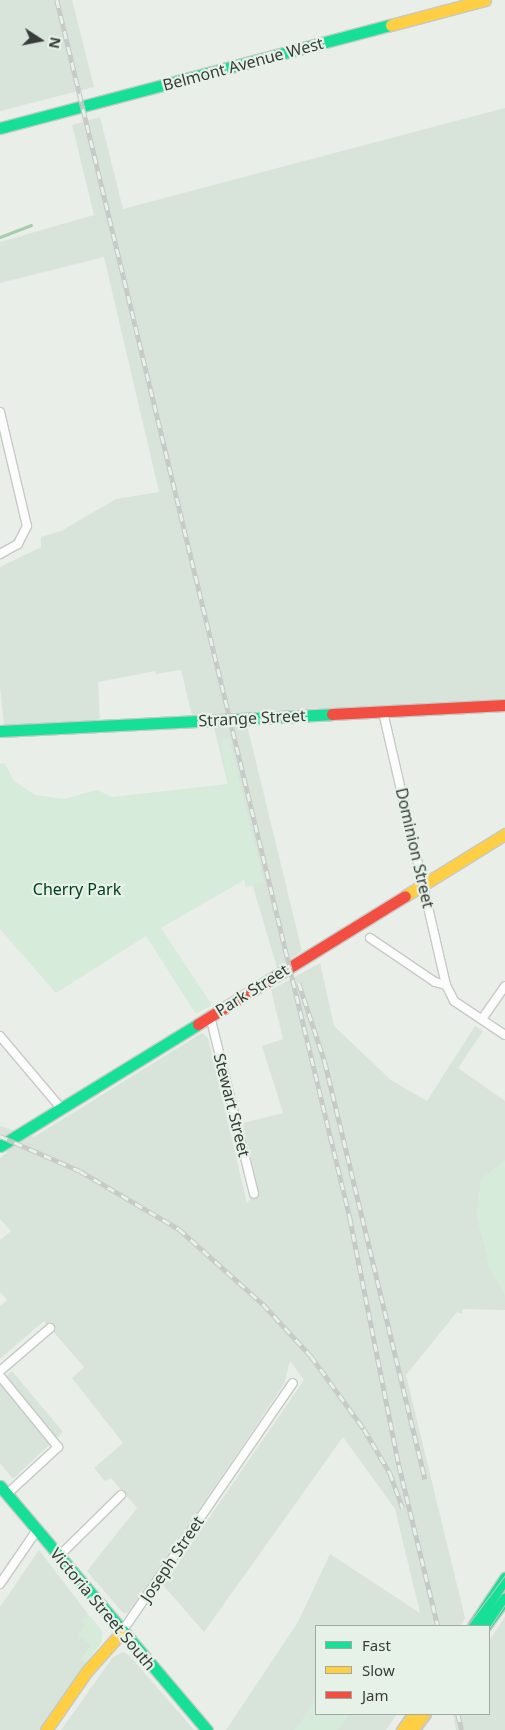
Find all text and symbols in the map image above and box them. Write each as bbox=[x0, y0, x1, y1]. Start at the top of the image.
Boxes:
north arrow bbox=[15, 15, 65, 65]
street label: Belmont Avenue West bbox=[161, 33, 325, 95]
text: N bbox=[45, 36, 66, 50]
street label: Strange Street bbox=[198, 706, 306, 730]
street label: Dominion Street bbox=[392, 786, 438, 910]
park label: Cherry Park bbox=[33, 879, 121, 899]
street label: Park Street bbox=[212, 960, 292, 1020]
street label: Stewart Street bbox=[210, 1051, 254, 1159]
street label: Joseph Street bbox=[136, 1512, 208, 1606]
street label: Victoria Street South bbox=[46, 1544, 160, 1674]
legend bbox=[315, 1625, 490, 1715]
text: Fast bbox=[362, 1635, 391, 1655]
text: Slow bbox=[362, 1660, 395, 1680]
text: Jam bbox=[362, 1685, 389, 1705]

